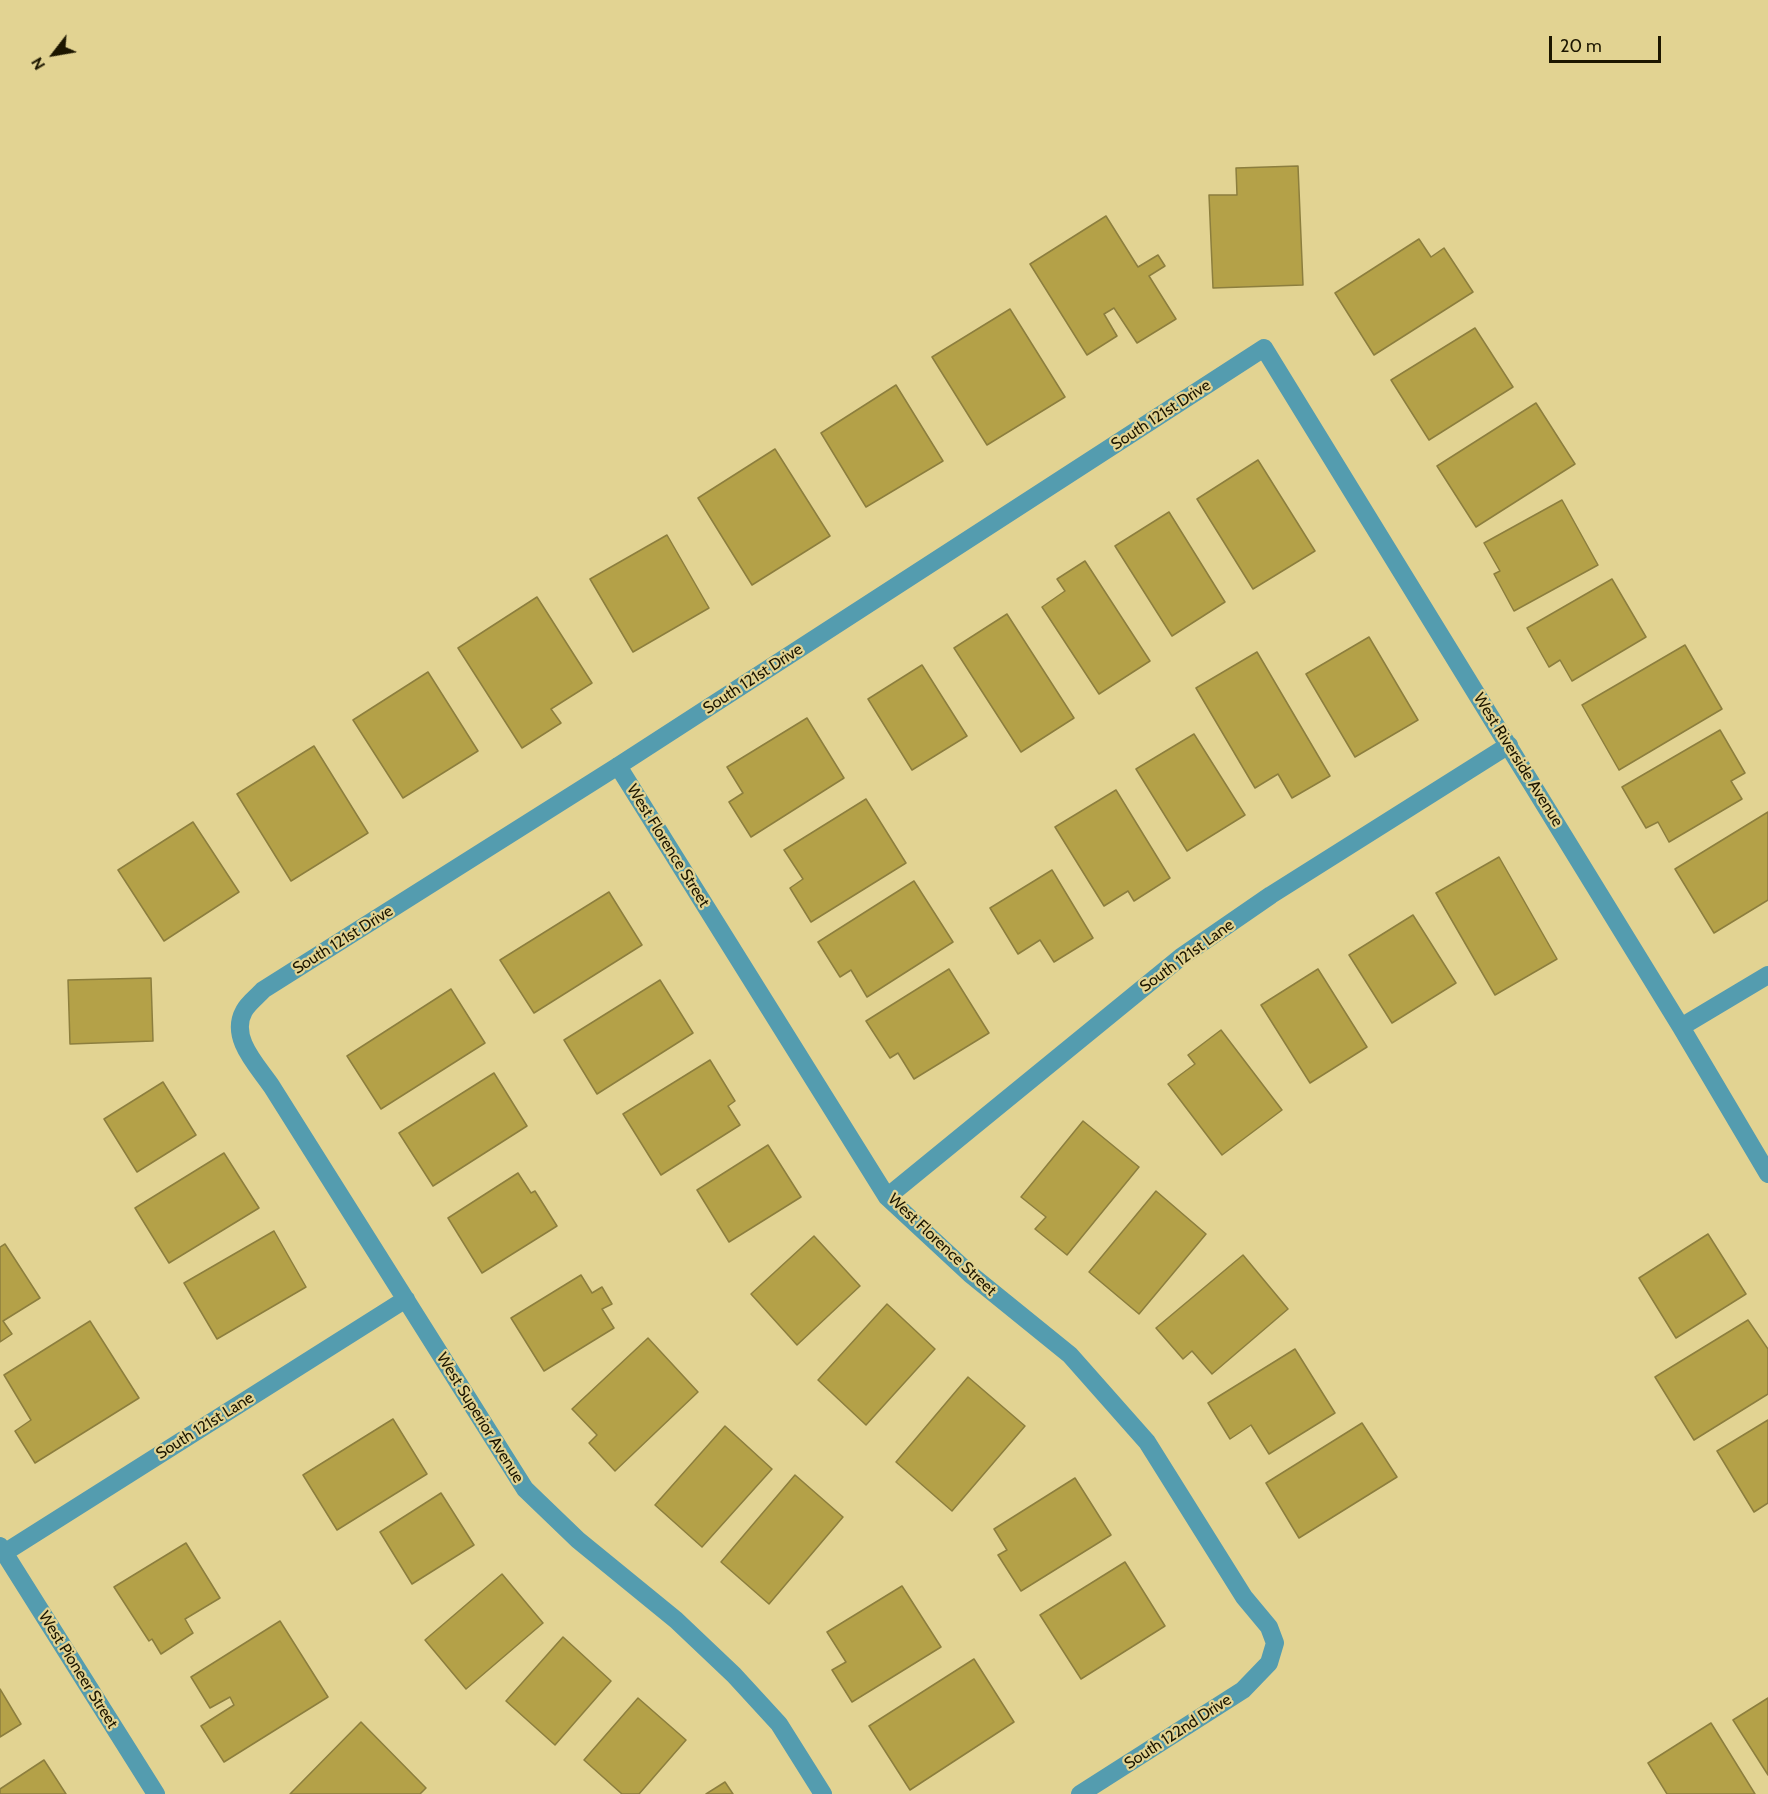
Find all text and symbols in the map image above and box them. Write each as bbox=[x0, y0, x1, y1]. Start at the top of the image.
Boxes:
north arrow bbox=[24, 24, 84, 84]
scale bar bbox=[1552, 24, 1664, 62]
text: 20 m bbox=[1560, 35, 1602, 57]
text: N bbox=[27, 54, 49, 73]
street label: South 121st Drive bbox=[1108, 376, 1214, 454]
street label: South 121st Drive bbox=[700, 640, 806, 718]
street label: West Riverside Avenue bbox=[1469, 690, 1567, 830]
street label: West Florence Street bbox=[622, 781, 714, 911]
street label: South 121st Drive bbox=[289, 902, 397, 978]
street label: South 121st Lane bbox=[1136, 915, 1238, 997]
street label: West Florence Street bbox=[884, 1190, 1000, 1300]
street label: West Superior Avenue bbox=[432, 1349, 528, 1487]
street label: South 121st Lane bbox=[153, 1388, 257, 1464]
street label: West Pioneer Street bbox=[34, 1608, 122, 1732]
street label: South 122nd Drive bbox=[1121, 1690, 1235, 1774]

